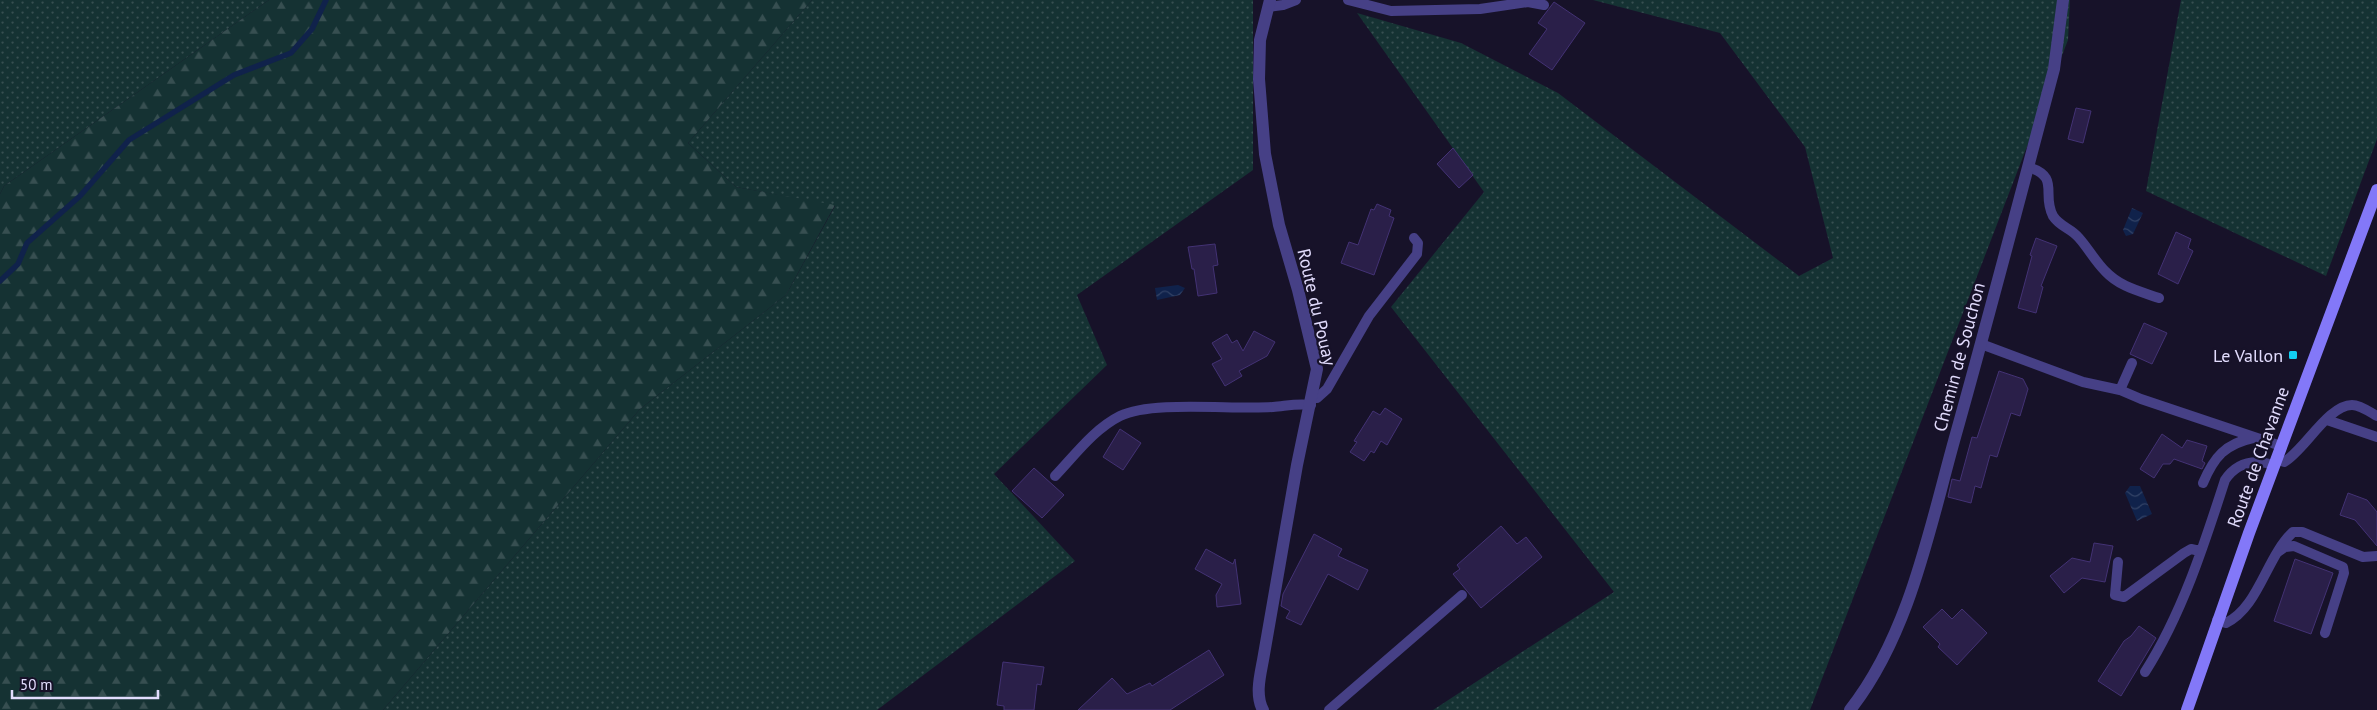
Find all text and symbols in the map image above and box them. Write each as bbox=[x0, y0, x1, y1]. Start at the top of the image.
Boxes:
street label: Route du Pouay bbox=[1292, 246, 1342, 368]
street label: Chemin de Souchon bbox=[1928, 280, 1990, 434]
place label: Le Vallon bbox=[2213, 344, 2283, 367]
marker: Le Vallon bbox=[2287, 349, 2299, 361]
street label: Route de Chavanne bbox=[2222, 383, 2294, 531]
scale bar bbox=[12, 668, 159, 700]
text: 50 m bbox=[20, 675, 53, 694]

